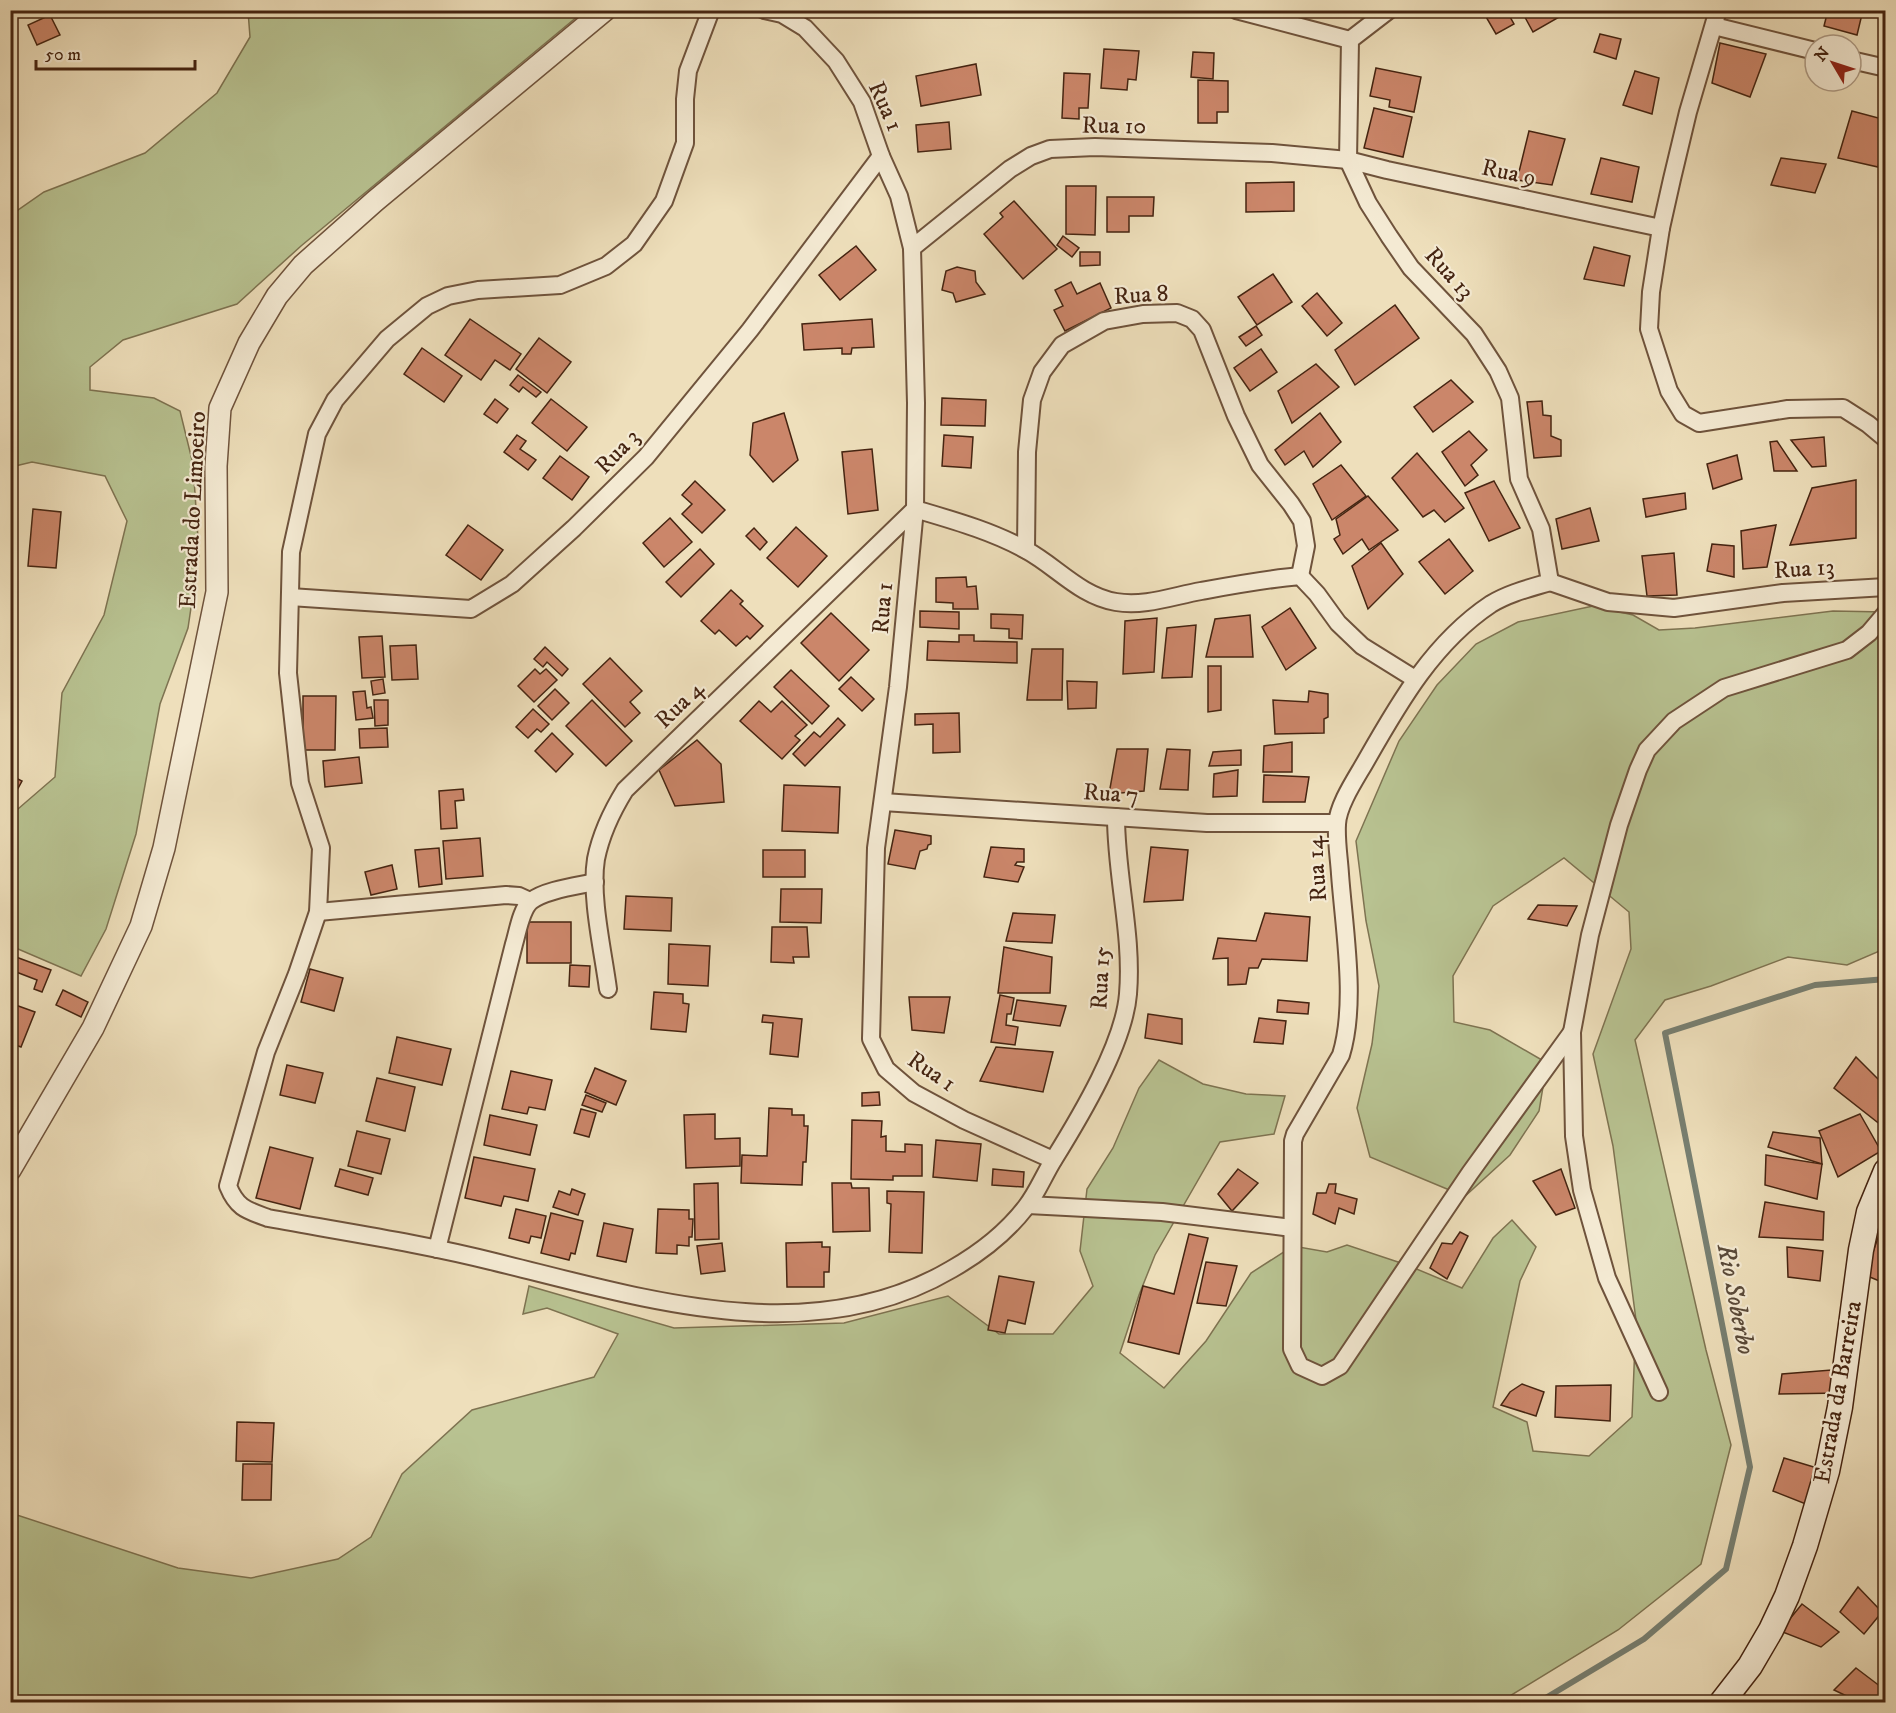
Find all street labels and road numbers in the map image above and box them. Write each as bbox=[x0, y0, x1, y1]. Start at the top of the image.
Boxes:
street label: Rua 1 bbox=[861, 77, 909, 136]
street label: Rua 10 bbox=[1081, 110, 1147, 142]
street label: Rua 9 bbox=[1479, 153, 1539, 193]
street label: Rua 13 bbox=[1418, 241, 1481, 306]
street label: Rua 8 bbox=[1113, 278, 1170, 312]
street label: Estrada do Limoeiro bbox=[173, 411, 213, 610]
street label: Rua 3 bbox=[589, 423, 647, 481]
street label: Rua 13 bbox=[1773, 552, 1835, 586]
street label: Rua 1 bbox=[866, 581, 900, 635]
street label: Rua 4 bbox=[649, 673, 711, 735]
street label: Rua 7 bbox=[1082, 777, 1140, 811]
street label: Rua 14 bbox=[1300, 834, 1334, 903]
street label: Rua 15 bbox=[1084, 946, 1118, 1011]
street label: Rua 1 bbox=[902, 1045, 961, 1099]
street label: Estrada da Barreira bbox=[1807, 1298, 1869, 1486]

